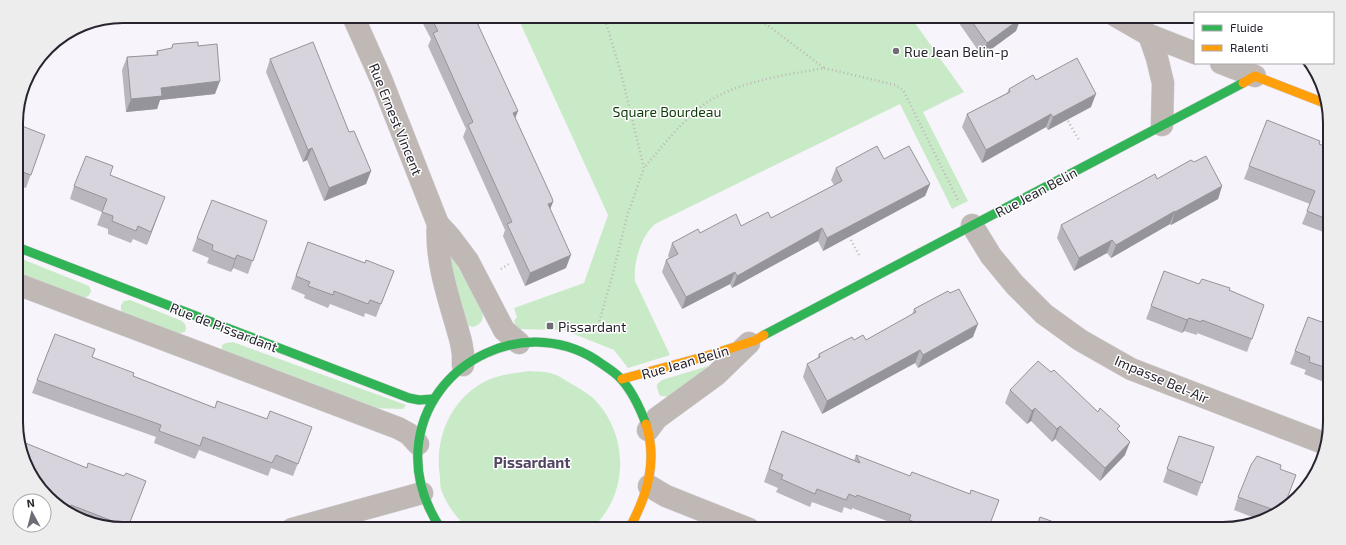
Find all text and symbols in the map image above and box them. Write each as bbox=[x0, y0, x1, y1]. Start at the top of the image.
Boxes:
legend bbox=[1194, 12, 1334, 64]
text: Fluide bbox=[1230, 20, 1263, 34]
text: Ralenti bbox=[1230, 40, 1269, 54]
place label: Rue Jean Belin-p bbox=[904, 43, 1009, 60]
marker: Rue Jean Belin-p bbox=[891, 46, 901, 56]
street label: Rue Ernest Vincent bbox=[366, 60, 426, 178]
park label: Square Bourdeau bbox=[613, 103, 721, 120]
street label: Rue Jean Belin bbox=[992, 163, 1080, 221]
street label: Rue de Pissardant bbox=[168, 299, 280, 355]
place label: Pissardant bbox=[558, 318, 626, 335]
marker: Pissardant bbox=[545, 321, 555, 331]
street label: Rue Jean Belin bbox=[639, 341, 731, 383]
street label: Impasse Bel-Air bbox=[1112, 351, 1212, 407]
district label: Pissardant bbox=[494, 453, 570, 471]
north arrow bbox=[12, 493, 52, 533]
text: N bbox=[26, 496, 36, 510]

